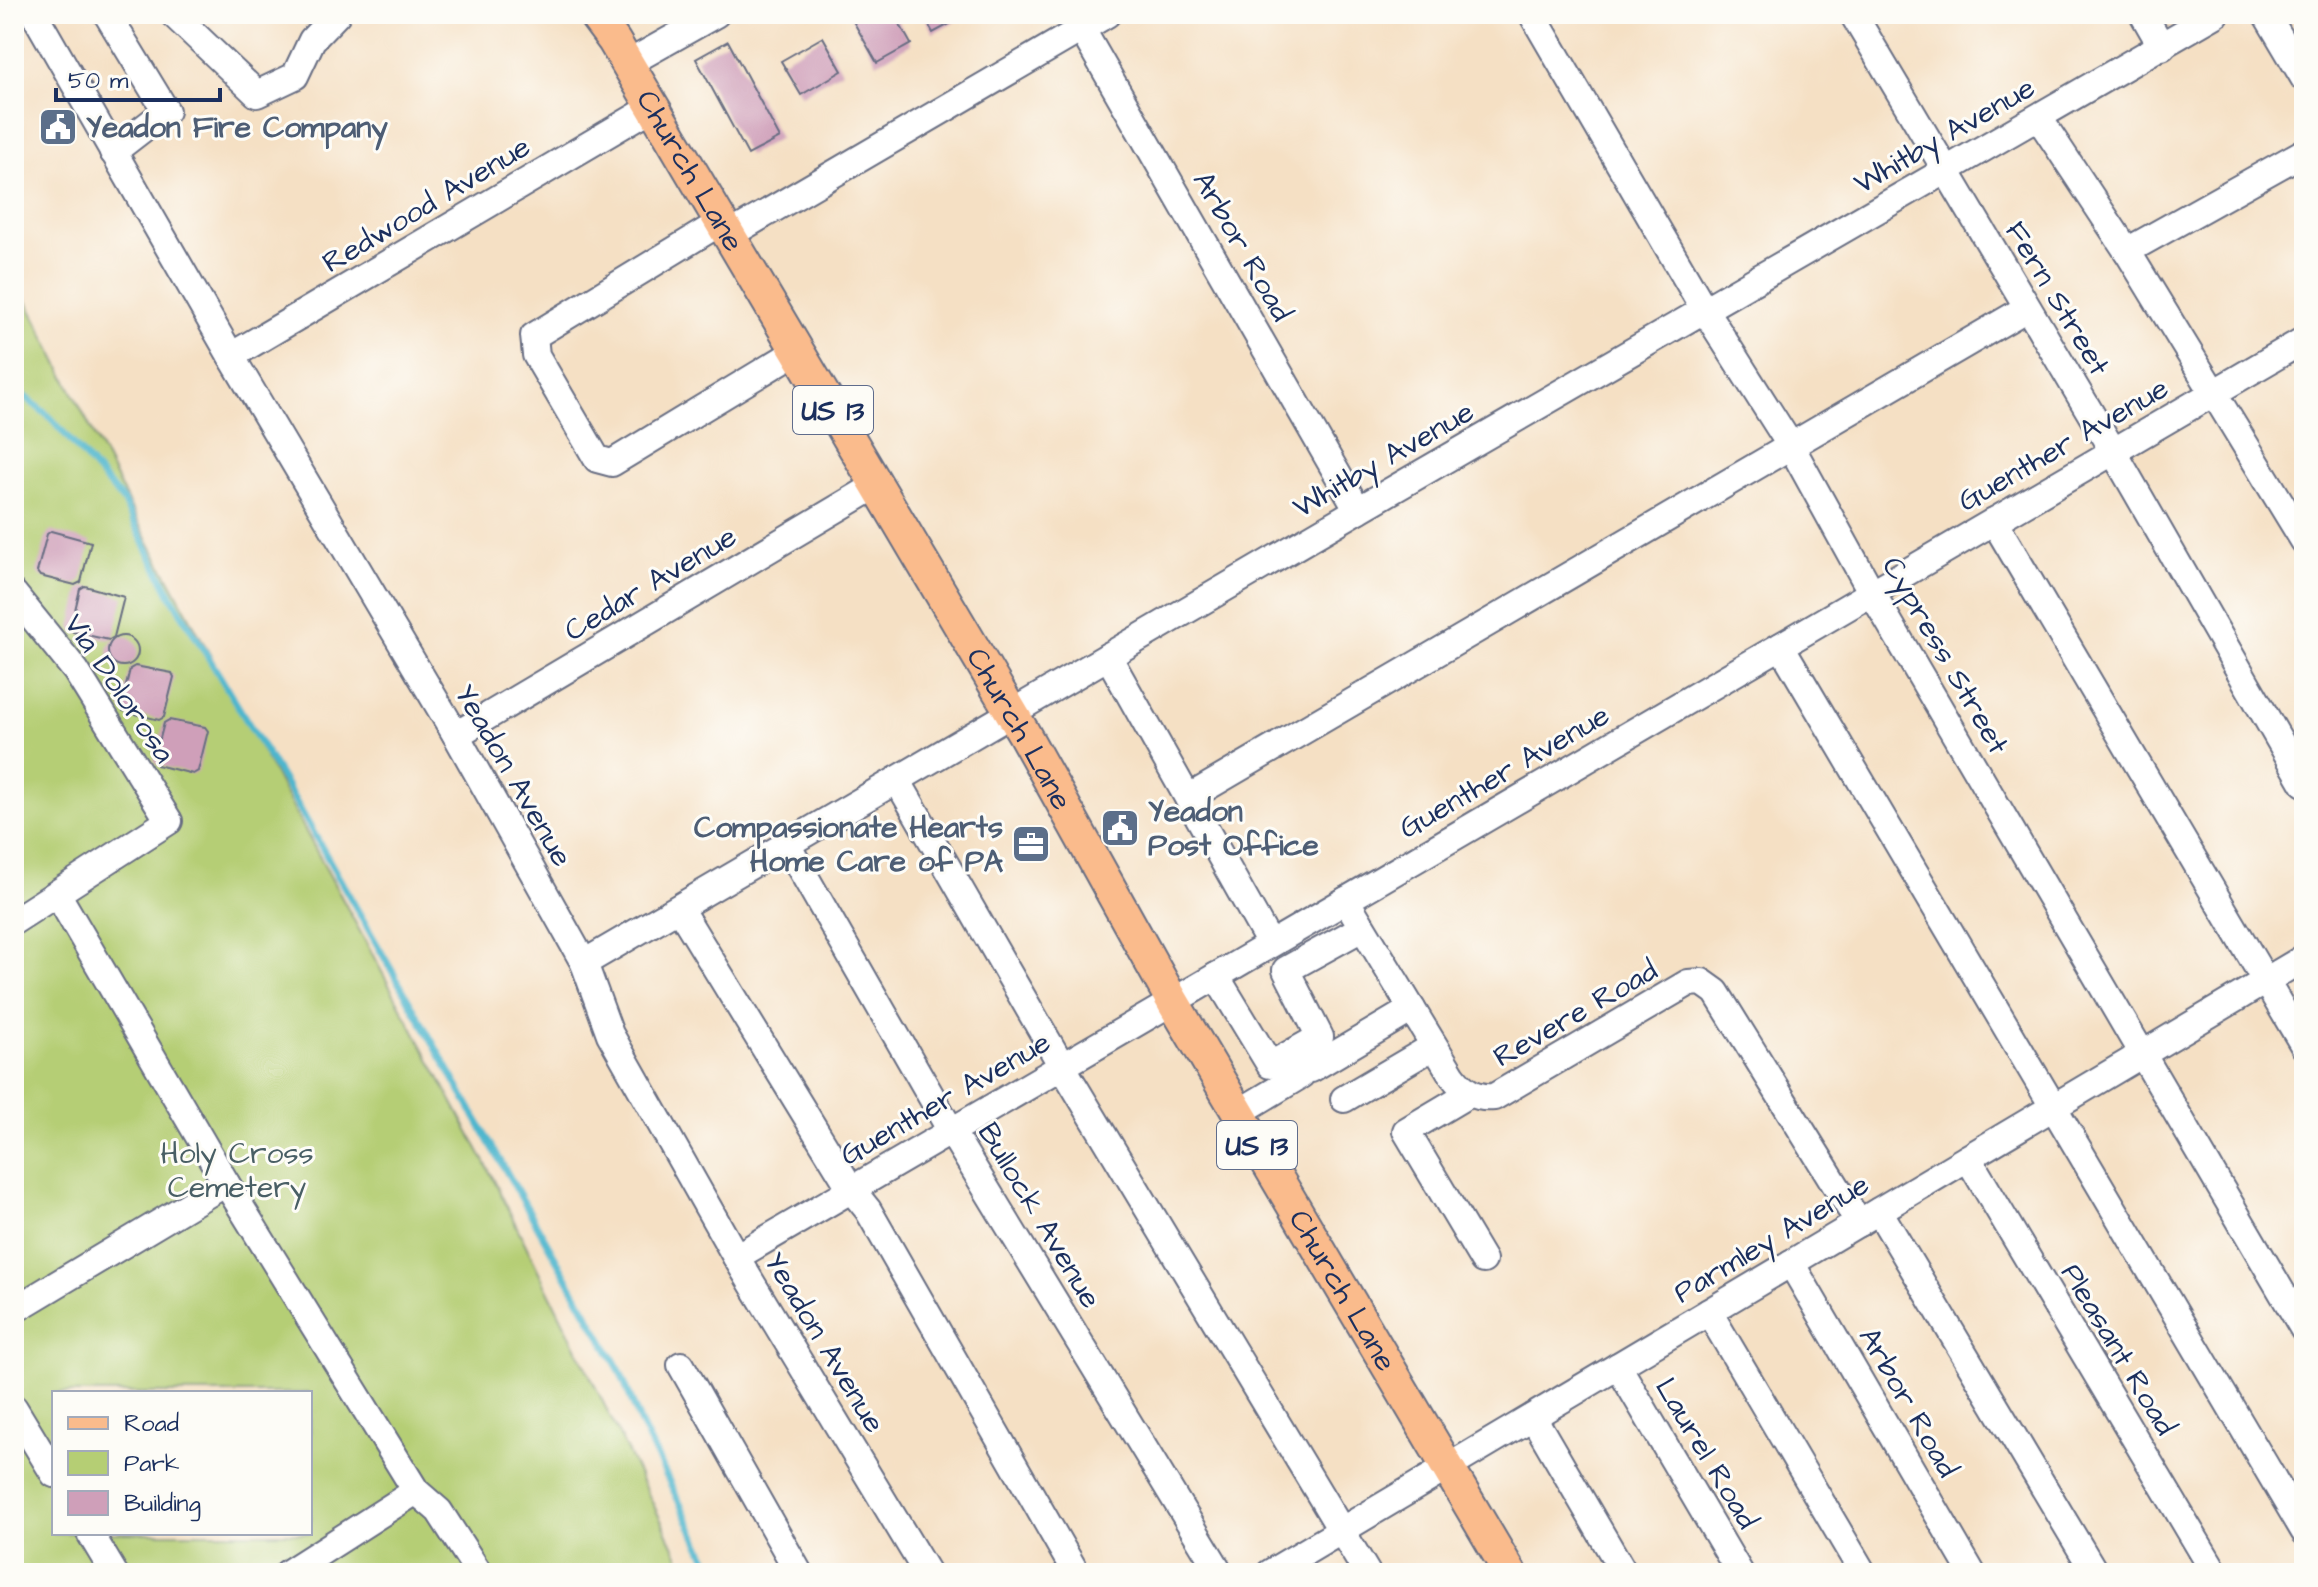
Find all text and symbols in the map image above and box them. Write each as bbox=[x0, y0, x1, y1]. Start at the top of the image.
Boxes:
scale bar bbox=[56, 52, 220, 102]
text: 50 m bbox=[68, 64, 129, 98]
street label: Whitby Avenue bbox=[1846, 67, 2043, 206]
street label: Church Lane bbox=[626, 82, 754, 260]
public building icon: Yeadon Fire Company bbox=[37, 106, 79, 148]
place label: Yeadon Fire Company bbox=[86, 107, 388, 151]
street label: Redwood Avenue bbox=[315, 126, 538, 284]
street label: Arbor Road bbox=[1182, 164, 1302, 329]
street label: Fern Street bbox=[1995, 214, 2120, 384]
street label: Guenther Avenue bbox=[1951, 368, 2176, 522]
road number: US 13 bbox=[793, 386, 873, 434]
street label: Whitby Avenue bbox=[1285, 391, 1482, 530]
street label: Cedar Avenue bbox=[556, 516, 745, 652]
street label: Cypress Street bbox=[1871, 549, 2019, 763]
street label: Via Dolorosa bbox=[54, 605, 185, 772]
street label: Church Lane bbox=[956, 640, 1082, 818]
street label: Yeadon Avenue bbox=[444, 677, 582, 874]
street label: Guenther Avenue bbox=[1392, 695, 1617, 849]
place label: Yeadon Post Office bbox=[1148, 791, 1319, 867]
place label: Compassionate Hearts Home Care of PA bbox=[694, 807, 1004, 883]
public building icon: Yeadon Post Office bbox=[1099, 807, 1141, 849]
office icon: Compassionate Hearts Home Care of PA bbox=[1010, 823, 1052, 865]
street label: Revere Road bbox=[1486, 950, 1665, 1078]
street label: Guenther Avenue bbox=[833, 1022, 1058, 1176]
street label: Bullock Avenue bbox=[967, 1115, 1111, 1316]
road number: US 13 bbox=[1217, 1121, 1297, 1169]
park label: Holy Cross Cemetery bbox=[160, 1133, 314, 1210]
street label: Parmley Avenue bbox=[1666, 1164, 1878, 1315]
street label: Church Lane bbox=[1278, 1202, 1406, 1379]
street label: Yeadon Avenue bbox=[754, 1244, 895, 1441]
street label: Pleasant Road bbox=[2050, 1256, 2186, 1443]
street label: Arbor Road bbox=[1848, 1320, 1968, 1485]
street label: Laurel Road bbox=[1644, 1370, 1768, 1537]
legend bbox=[52, 1391, 312, 1535]
text: Road bbox=[124, 1407, 179, 1441]
text: Park bbox=[124, 1447, 180, 1481]
text: Building bbox=[124, 1487, 201, 1522]

